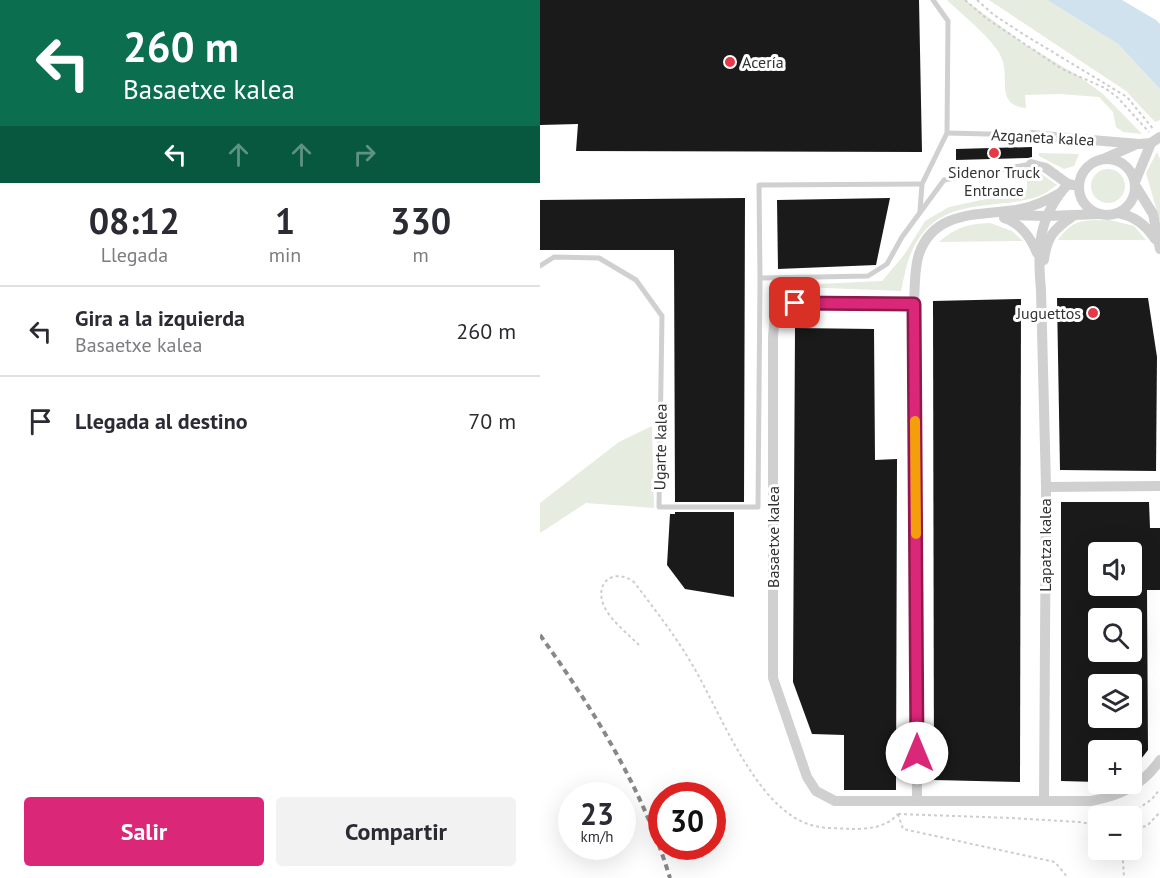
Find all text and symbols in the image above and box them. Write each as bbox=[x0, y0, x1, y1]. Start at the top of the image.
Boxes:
text: 260 m bbox=[123, 19, 239, 74]
icon: left bbox=[24, 24, 102, 102]
place label: Acería bbox=[742, 52, 784, 72]
marker: Acería bbox=[723, 55, 737, 69]
text: Basaetxe kalea bbox=[123, 72, 295, 106]
street label: Azganeta kalea bbox=[991, 124, 1095, 150]
icon: left bbox=[159, 138, 192, 171]
icon: ahead bbox=[222, 138, 255, 171]
icon: ahead bbox=[285, 138, 318, 171]
icon: right bbox=[348, 138, 381, 171]
marker: Sidenor Truck Entrance bbox=[987, 146, 1001, 160]
place label: Sidenor Truck Entrance bbox=[948, 162, 1040, 200]
text: 08:12 bbox=[89, 197, 180, 244]
text: 1 bbox=[275, 197, 295, 244]
text: 330 bbox=[390, 197, 451, 244]
text: Llegada bbox=[101, 242, 168, 268]
text: min bbox=[269, 242, 301, 268]
text: m bbox=[413, 242, 429, 268]
pin bbox=[769, 277, 820, 328]
icon: arrive bbox=[778, 286, 811, 319]
place label: Juguettos bbox=[1015, 303, 1081, 323]
text: Gira a la izquierda bbox=[75, 304, 245, 332]
marker: Juguettos bbox=[1086, 306, 1100, 320]
icon: left bbox=[24, 315, 57, 348]
text: 260 m bbox=[456, 317, 516, 345]
text: Basaetxe kalea bbox=[75, 332, 202, 358]
street label: Ugarte kalea bbox=[649, 403, 671, 491]
icon: arrive bbox=[24, 405, 57, 438]
text: Llegada al destino bbox=[75, 407, 248, 435]
text: 70 m bbox=[468, 407, 516, 435]
street label: Basaetxe kalea bbox=[763, 486, 783, 588]
street label: Lapatza kalea bbox=[1035, 498, 1055, 592]
map controls bbox=[1088, 542, 1142, 860]
button: sound bbox=[1088, 542, 1142, 596]
button: search bbox=[1088, 608, 1142, 662]
button: layers bbox=[1088, 674, 1142, 728]
position arrow bbox=[885, 721, 949, 785]
button: + bbox=[1088, 740, 1142, 794]
speed limit sign: 30 bbox=[648, 782, 726, 860]
text: 23 bbox=[580, 794, 614, 833]
button: Salir bbox=[24, 797, 264, 866]
button: Compartir bbox=[276, 797, 516, 866]
button: − bbox=[1088, 806, 1142, 860]
text: km/h bbox=[581, 827, 613, 846]

